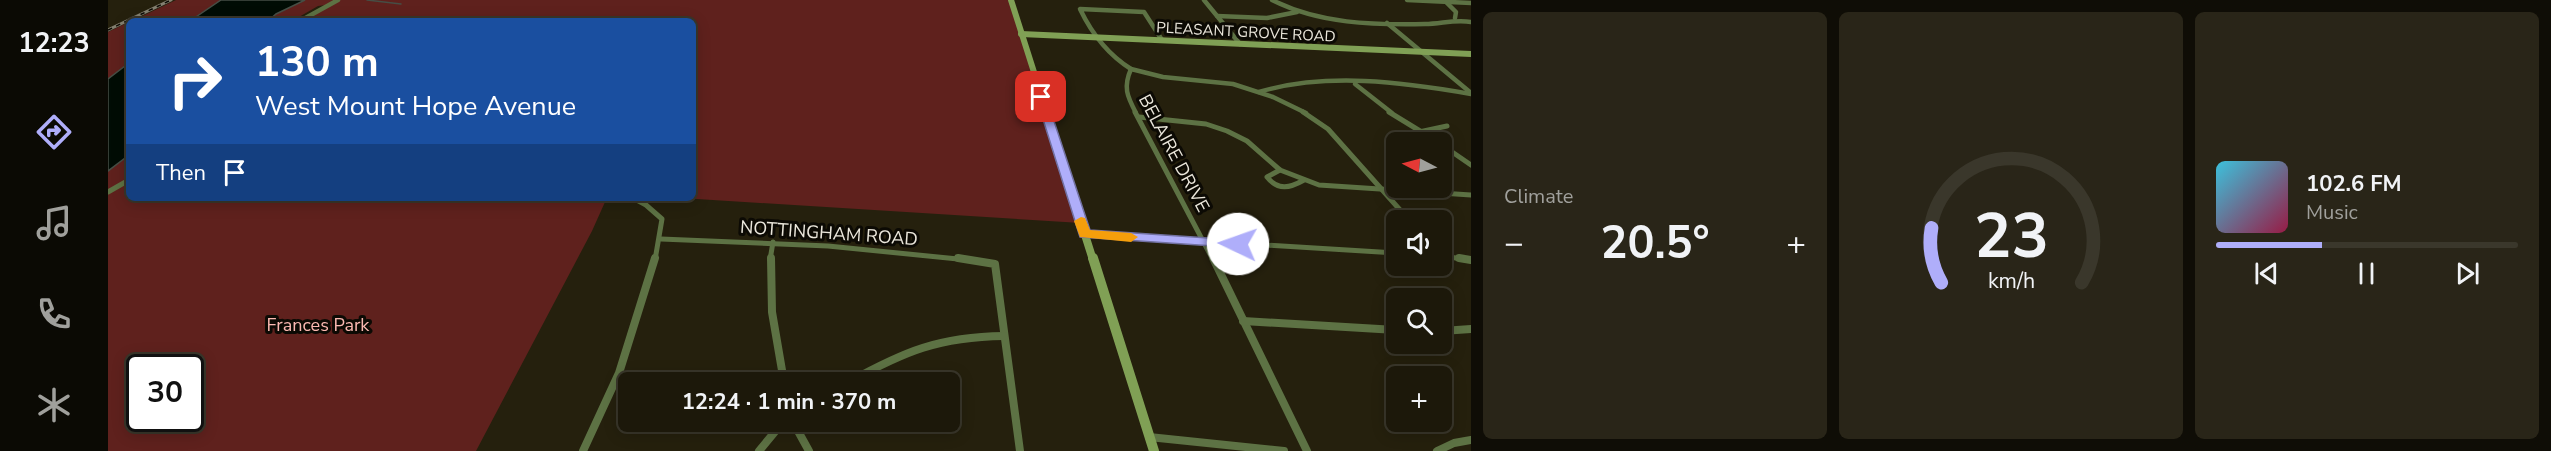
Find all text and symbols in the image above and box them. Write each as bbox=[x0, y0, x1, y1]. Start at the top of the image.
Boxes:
street label: PLEASANT GROVE ROAD bbox=[1156, 17, 1336, 47]
text: 12:23 bbox=[18, 25, 90, 62]
text: 130 m bbox=[255, 34, 379, 91]
icon: right bbox=[156, 42, 234, 120]
pin bbox=[1015, 71, 1066, 122]
icon: arrive bbox=[1024, 80, 1057, 113]
text: West Mount Hope Avenue bbox=[255, 88, 576, 125]
street label: BELAIRE DRIVE bbox=[1133, 90, 1215, 216]
icon: directions bbox=[33, 111, 75, 153]
north arrow bbox=[1386, 132, 1452, 198]
map controls bbox=[1386, 132, 1452, 432]
icon: arrive bbox=[218, 156, 251, 189]
text: Then bbox=[156, 158, 206, 188]
text: 102.6 FM bbox=[2306, 169, 2402, 199]
text: Climate bbox=[1504, 183, 1573, 210]
text: 23 bbox=[1974, 194, 2048, 279]
text: Music bbox=[2306, 199, 2358, 226]
icon: music bbox=[33, 202, 75, 244]
button: sound bbox=[1386, 210, 1452, 276]
position arrow bbox=[1206, 212, 1270, 276]
text: 20.5° bbox=[1600, 213, 1710, 274]
street label: NOTTINGHAM ROAD bbox=[739, 215, 919, 251]
text: − bbox=[1504, 221, 1524, 266]
text: + bbox=[1786, 221, 1806, 266]
icon: previous bbox=[2250, 257, 2283, 290]
icon: pause bbox=[2350, 257, 2383, 290]
icon: next bbox=[2451, 257, 2484, 290]
text: km/h bbox=[1987, 266, 2035, 296]
button: search bbox=[1386, 288, 1452, 354]
icon: phone bbox=[33, 293, 75, 335]
park label: Frances Park bbox=[267, 313, 370, 337]
speed limit sign: 30 bbox=[126, 354, 204, 432]
button: + bbox=[1386, 366, 1452, 432]
icon: climate bbox=[33, 384, 75, 426]
text: 12:24 · 1 min · 370 m bbox=[682, 387, 896, 417]

